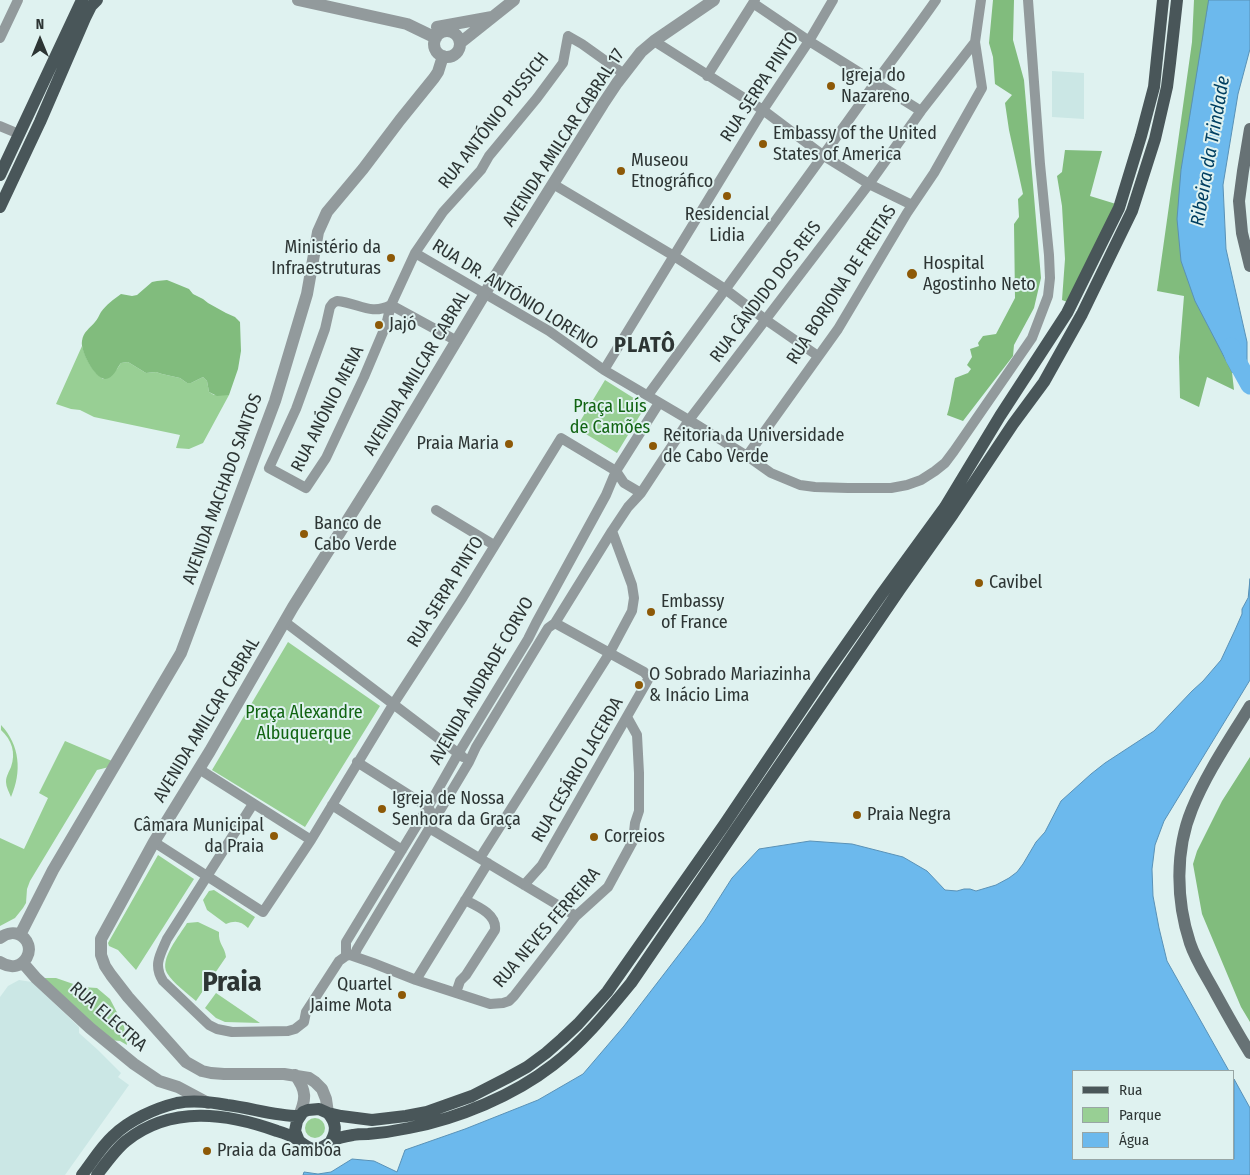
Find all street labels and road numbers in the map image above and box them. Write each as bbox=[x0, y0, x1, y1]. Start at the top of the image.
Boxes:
street label: RUA SERPA PINTO bbox=[716, 28, 804, 146]
street label: AVENIDA AMILCAR CABRAL 17 bbox=[498, 45, 630, 231]
street label: RUA ANTÓNIO PUSSICH bbox=[434, 49, 554, 193]
street label: RUA BORJONA DE FREITAS bbox=[783, 201, 901, 369]
street label: RUA CÂNDIDO DOS REIS bbox=[706, 217, 826, 367]
street label: RUA DR. ANTÓNIO LORENO bbox=[428, 235, 602, 355]
street label: AVENIDA AMILCAR CABRAL bbox=[359, 286, 475, 460]
street label: RUA ANÓNIO MENA bbox=[287, 342, 369, 476]
street label: AVENIDA MACHADO SANTOS bbox=[178, 391, 268, 587]
street label: RUA SERPA PINTO bbox=[403, 532, 489, 652]
street label: AVENIDA ANDRADE CORVO bbox=[425, 593, 539, 769]
street label: AVENIDA AMILCAR CABRAL bbox=[149, 633, 265, 807]
street label: RUA CESÁRIO LACERDA bbox=[528, 694, 628, 846]
street label: RUA NEVES FERREIRA bbox=[489, 864, 605, 992]
street label: RUA ELECTRA bbox=[65, 978, 151, 1056]

